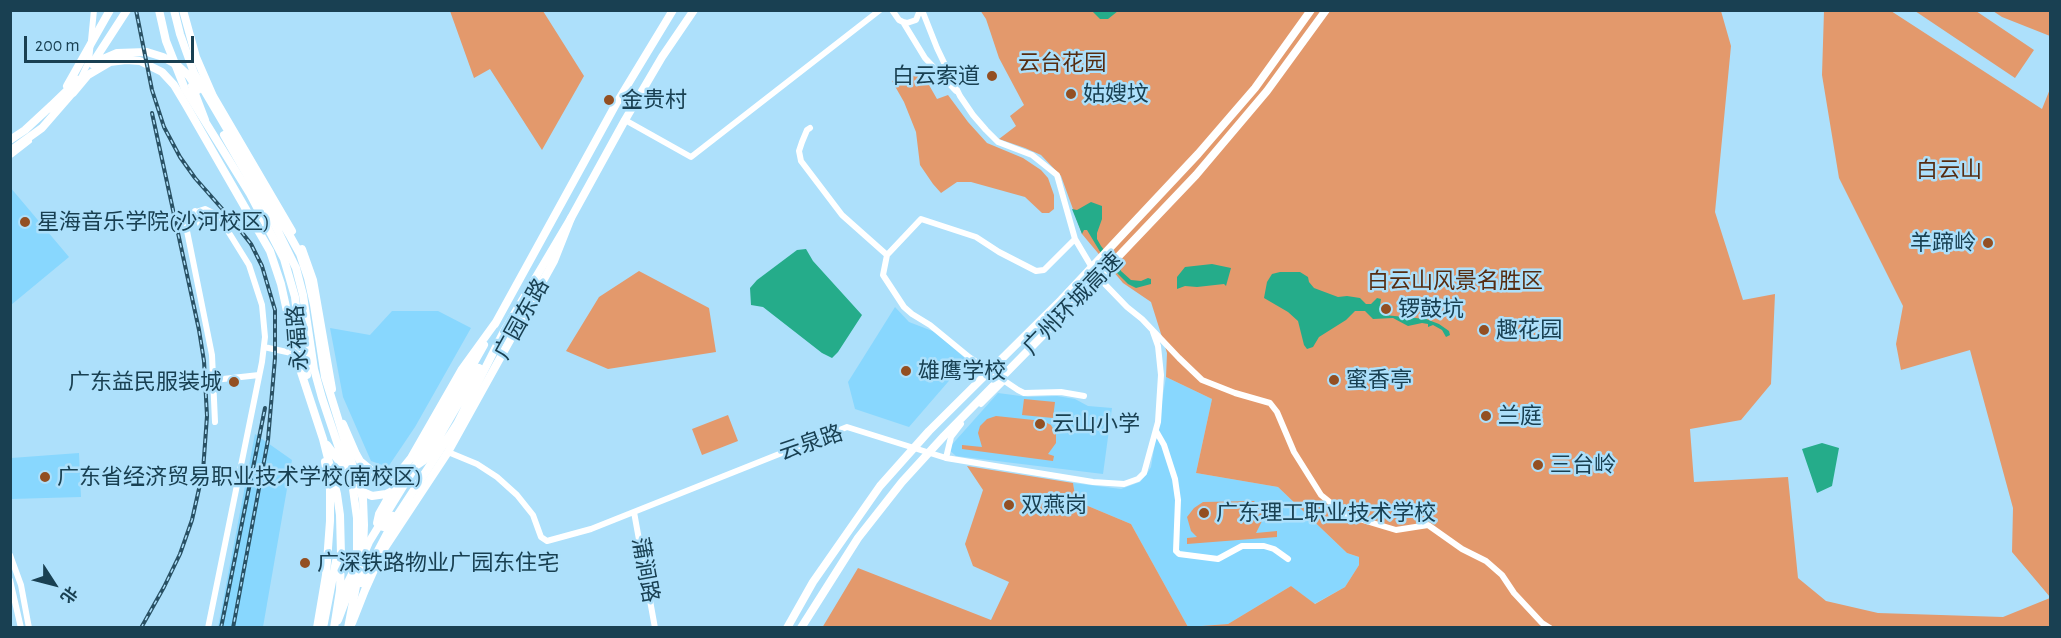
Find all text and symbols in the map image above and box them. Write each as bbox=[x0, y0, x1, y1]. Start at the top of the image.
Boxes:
scale bar bbox=[27, 24, 196, 62]
text: 200 m bbox=[35, 37, 80, 55]
park label: 云台花园 bbox=[1018, 50, 1106, 76]
place label: 白云索道 bbox=[892, 63, 980, 89]
marker: 白云索道 bbox=[985, 69, 999, 83]
place label: 姑嫂坟 bbox=[1083, 81, 1149, 107]
place label: 金贵村 bbox=[621, 87, 687, 113]
marker: 姑嫂坟 bbox=[1064, 87, 1078, 101]
marker: 金贵村 bbox=[602, 93, 616, 107]
park label: 白云山 bbox=[1916, 157, 1982, 183]
place label: 星海音乐学院(沙河校区) bbox=[37, 209, 270, 235]
marker: 星海音乐学院(沙河校区) bbox=[18, 215, 32, 229]
place label: 羊蹄岭 bbox=[1910, 230, 1976, 256]
marker: 羊蹄岭 bbox=[1981, 236, 1995, 250]
street label: 广州环城高速 bbox=[1018, 247, 1128, 361]
park label: 白云山风景名胜区 bbox=[1367, 268, 1543, 294]
street label: 广园东路 bbox=[489, 274, 555, 364]
place label: 锣鼓坑 bbox=[1398, 296, 1464, 322]
marker: 锣鼓坑 bbox=[1379, 302, 1393, 316]
street label: 永福路 bbox=[283, 304, 313, 372]
place label: 趣花园 bbox=[1496, 317, 1562, 343]
marker: 趣花园 bbox=[1477, 323, 1491, 337]
place label: 雄鹰学校 bbox=[918, 358, 1006, 384]
marker: 雄鹰学校 bbox=[899, 364, 913, 378]
place label: 蜜香亭 bbox=[1346, 367, 1412, 393]
place label: 广东益民服装城 bbox=[68, 369, 222, 395]
marker: 蜜香亭 bbox=[1327, 373, 1341, 387]
marker: 广东益民服装城 bbox=[227, 375, 241, 389]
place label: 兰庭 bbox=[1498, 403, 1542, 429]
marker: 兰庭 bbox=[1479, 409, 1493, 423]
place label: 云山小学 bbox=[1052, 411, 1140, 437]
marker: 云山小学 bbox=[1033, 417, 1047, 431]
street label: 云泉路 bbox=[776, 420, 846, 466]
place label: 三台岭 bbox=[1550, 452, 1616, 478]
marker: 三台岭 bbox=[1531, 458, 1545, 472]
place label: 广东省经济贸易职业技术学校(南校区) bbox=[57, 464, 422, 490]
marker: 广东省经济贸易职业技术学校(南校区) bbox=[38, 470, 52, 484]
place label: 双燕岗 bbox=[1021, 492, 1087, 518]
marker: 双燕岗 bbox=[1002, 498, 1016, 512]
place label: 广东理工职业技术学校 bbox=[1216, 500, 1436, 526]
marker: 广东理工职业技术学校 bbox=[1197, 506, 1211, 520]
street label: 蒲涧路 bbox=[626, 535, 664, 605]
place label: 广深铁路物业广园东住宅 bbox=[317, 550, 559, 576]
north arrow bbox=[24, 554, 84, 614]
marker: 广深铁路物业广园东住宅 bbox=[298, 556, 312, 570]
text: 北 bbox=[57, 583, 80, 606]

